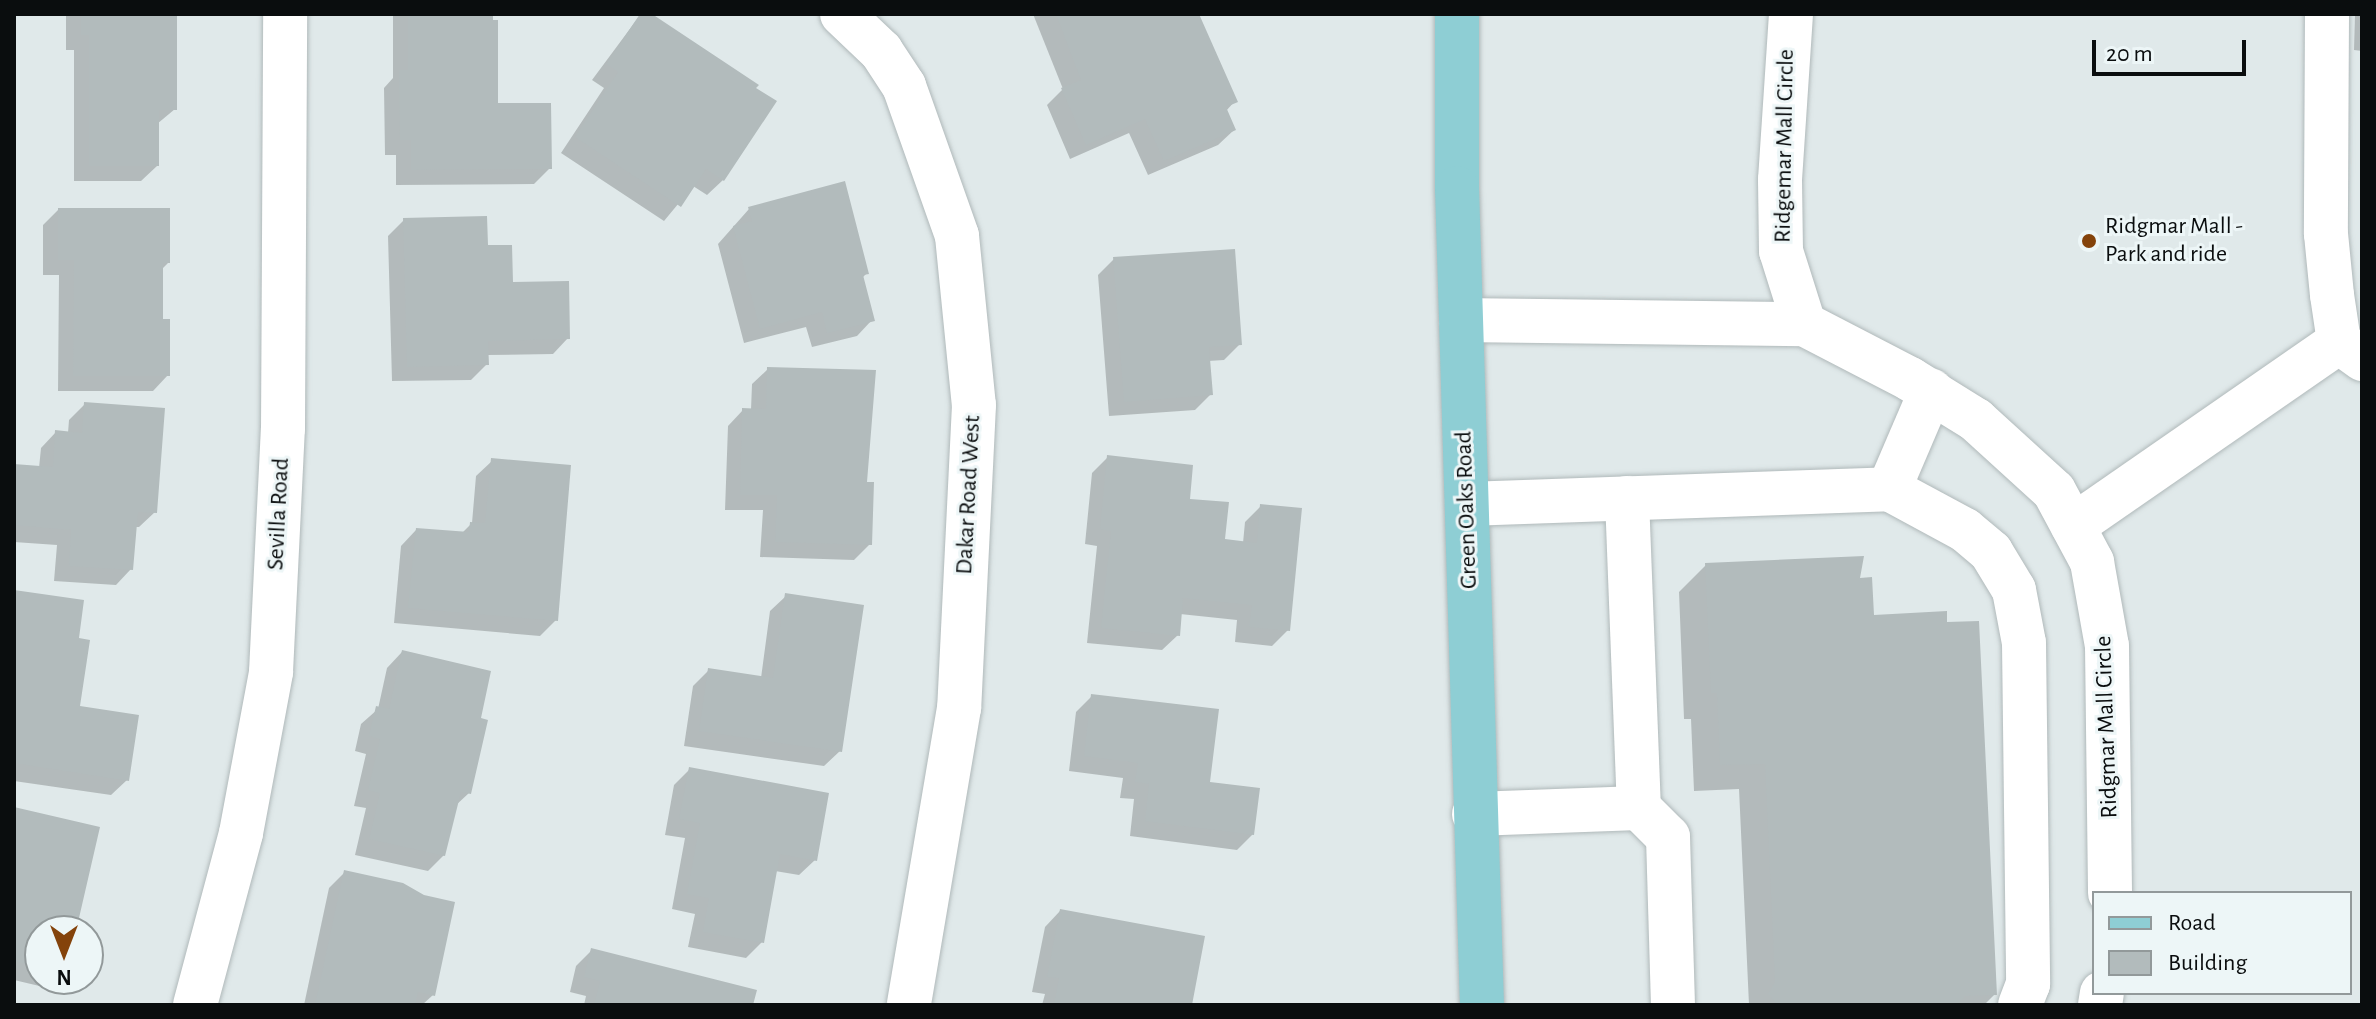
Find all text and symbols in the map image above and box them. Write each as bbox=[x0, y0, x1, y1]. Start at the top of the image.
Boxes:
scale bar bbox=[2096, 24, 2250, 74]
text: 20 m bbox=[2106, 42, 2153, 66]
street label: Ridgemar Mall Circle bbox=[1769, 49, 1801, 243]
place label: Ridgmar Mall - Park and ride bbox=[2105, 213, 2243, 269]
marker: Ridgmar Mall - Park and ride bbox=[2080, 232, 2098, 250]
street label: Dakar Road West bbox=[950, 415, 988, 575]
street label: Green Oaks Road bbox=[1450, 431, 1484, 589]
street label: Sevilla Road bbox=[262, 457, 296, 571]
street label: Ridgmar Mall Circle bbox=[2089, 635, 2125, 819]
legend bbox=[2092, 891, 2352, 995]
text: Road bbox=[2168, 911, 2216, 935]
north arrow bbox=[24, 915, 104, 995]
text: Building bbox=[2168, 951, 2247, 975]
text: N bbox=[56, 966, 72, 988]

